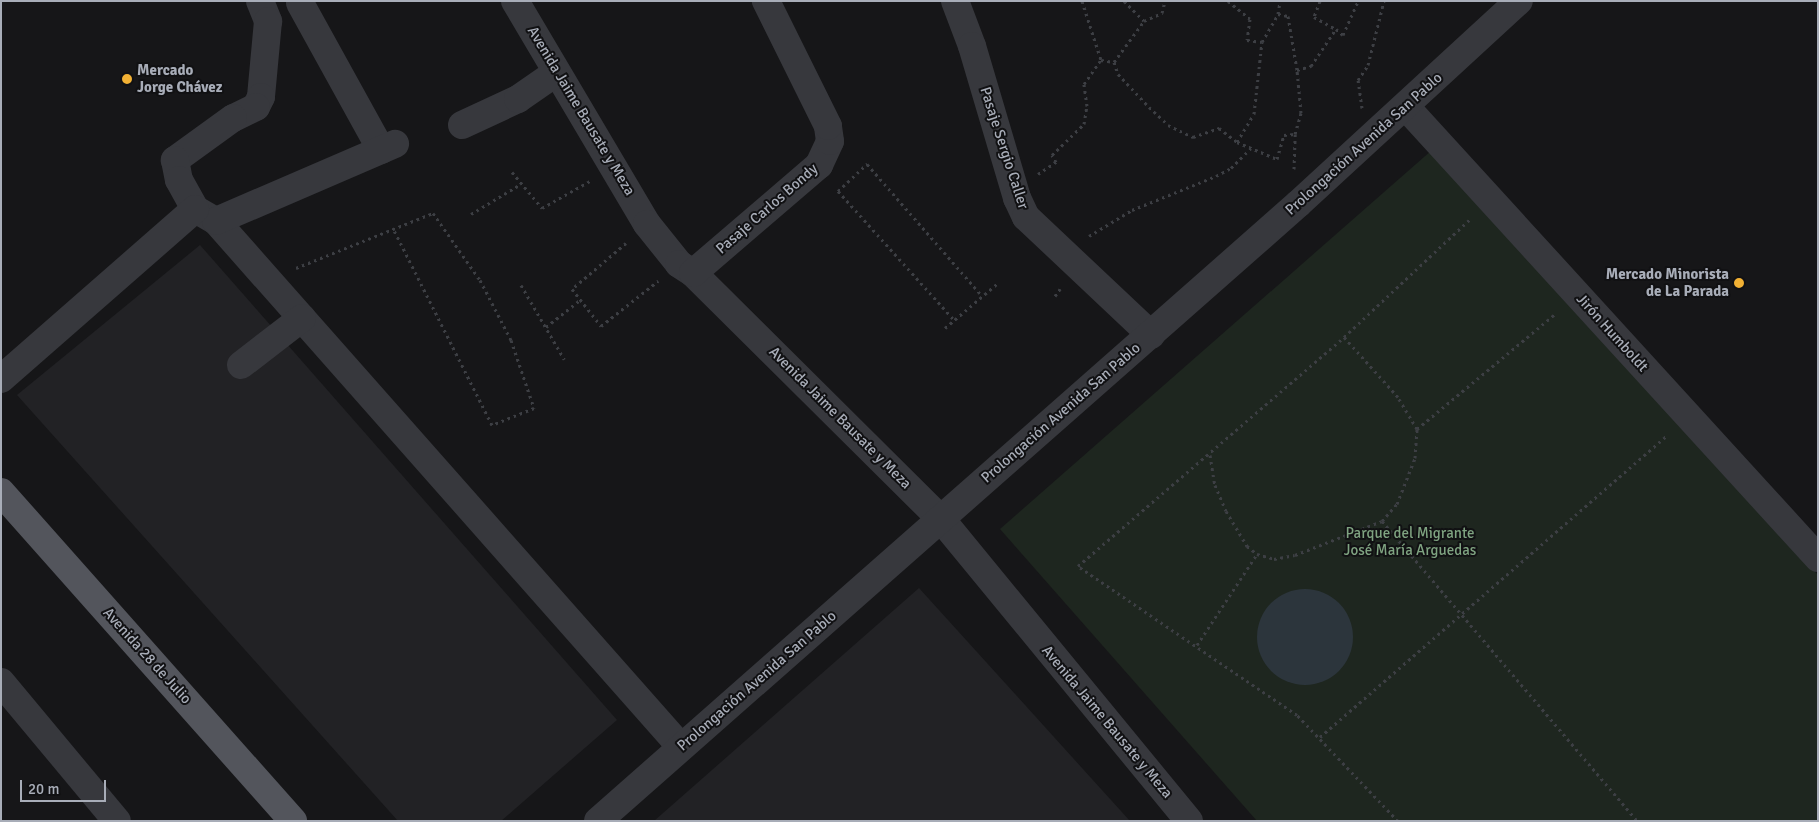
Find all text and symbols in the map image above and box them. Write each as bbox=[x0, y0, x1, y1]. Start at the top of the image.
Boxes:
street label: Avenida Jaime Bausate y Meza bbox=[523, 23, 639, 199]
place label: Mercado Jorge Chávez bbox=[137, 61, 222, 96]
street label: Prolongación Avenida San Pablo bbox=[1282, 69, 1446, 219]
marker: Mercado Jorge Chávez bbox=[121, 73, 133, 85]
street label: Pasaje Sergio Caller bbox=[976, 85, 1032, 211]
street label: Pasaje Carlos Bondy bbox=[712, 160, 822, 258]
place label: Mercado Minorista de La Parada bbox=[1606, 265, 1729, 300]
marker: Mercado Minorista de La Parada bbox=[1733, 277, 1745, 289]
street label: Jirón Humboldt bbox=[1572, 290, 1652, 376]
street label: Prolongación Avenida San Pablo bbox=[978, 339, 1144, 487]
street label: Avenida Jaime Bausate y Meza bbox=[765, 343, 915, 493]
park label: Parque del Migrante José María Arguedas bbox=[1344, 524, 1476, 559]
street label: Avenida 28 de Julio bbox=[99, 604, 195, 708]
street label: Prolongación Avenida San Pablo bbox=[674, 607, 840, 755]
street label: Avenida Jaime Bausate y Meza bbox=[1038, 642, 1176, 802]
scale bar bbox=[22, 770, 109, 802]
text: 20 m bbox=[28, 780, 59, 798]

